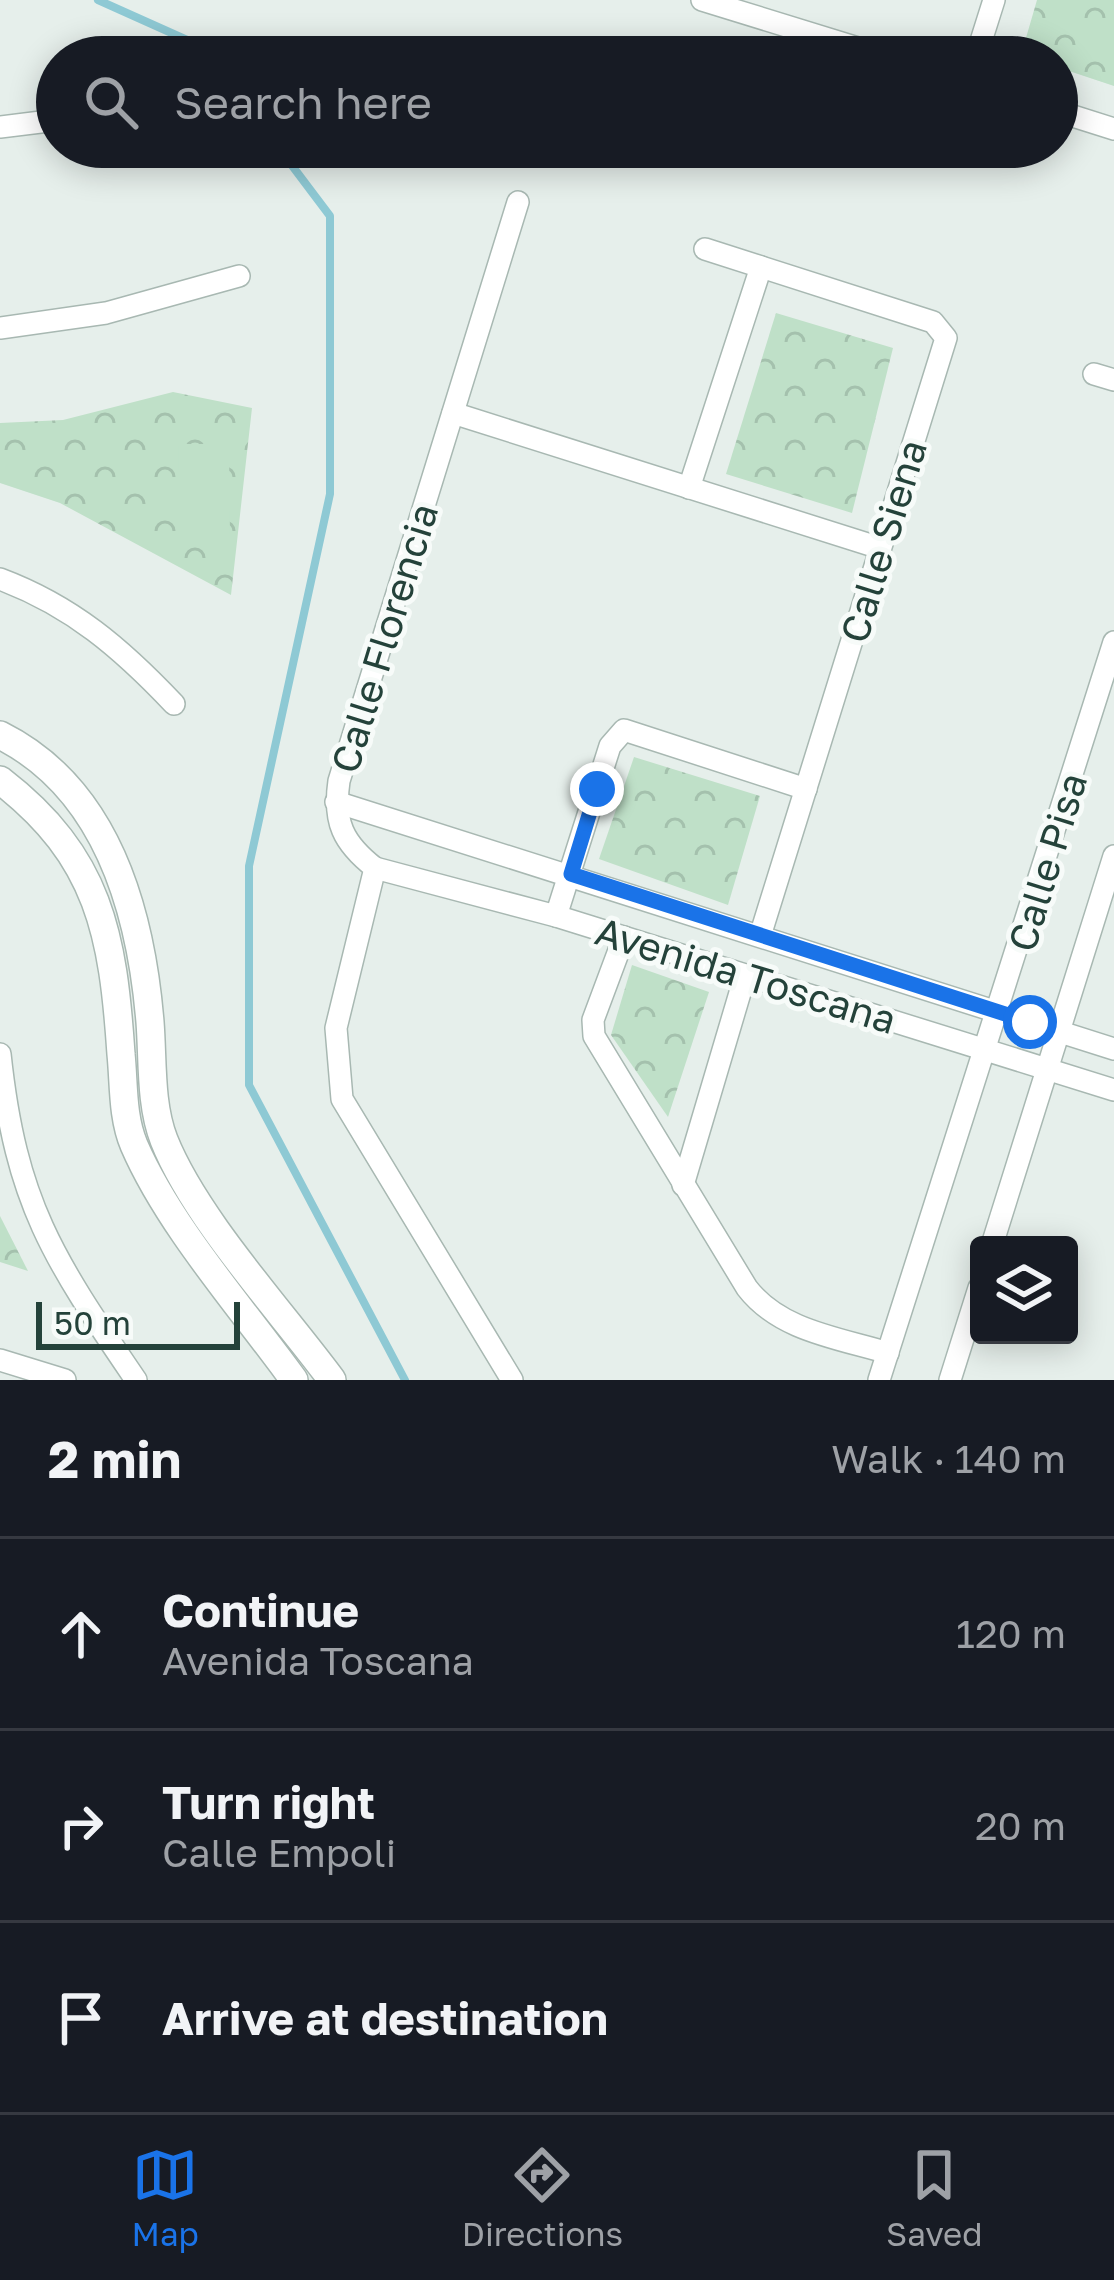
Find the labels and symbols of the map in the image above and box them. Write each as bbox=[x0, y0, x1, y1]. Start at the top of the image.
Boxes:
street label: Calle Siena bbox=[830, 434, 936, 648]
street label: Calle Florencia bbox=[321, 498, 447, 778]
route end bbox=[570, 762, 624, 816]
street label: Calle Pisa bbox=[998, 767, 1096, 957]
street label: Avenida Toscana bbox=[590, 907, 902, 1043]
route start bbox=[1003, 995, 1057, 1049]
scale bar bbox=[36, 1296, 240, 1349]

